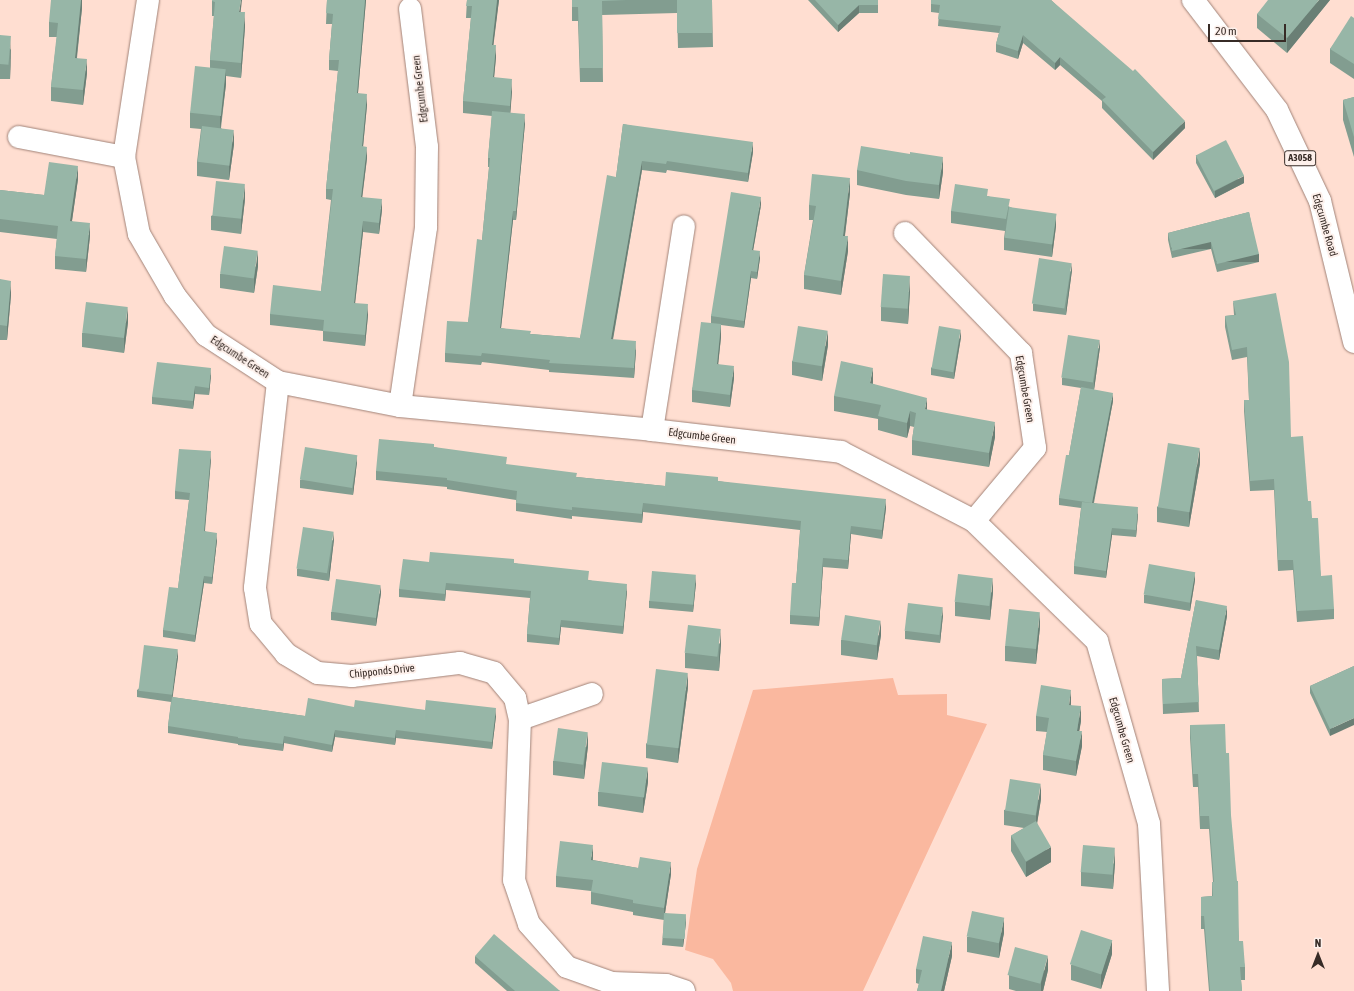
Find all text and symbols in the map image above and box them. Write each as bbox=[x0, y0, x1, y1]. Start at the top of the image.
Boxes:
scale bar bbox=[1210, 16, 1288, 42]
text: 20 m bbox=[1215, 24, 1237, 38]
street label: Edgcumbe Green bbox=[409, 55, 431, 123]
road number: A3058 bbox=[1284, 150, 1316, 166]
street label: Edgcumbe Road bbox=[1310, 192, 1340, 258]
street label: Edgcumbe Green bbox=[208, 333, 272, 381]
street label: Edgcumbe Green bbox=[1013, 354, 1037, 424]
street label: Edgcumbe Green bbox=[668, 425, 736, 447]
street label: Chipponds Drive bbox=[349, 661, 415, 681]
street label: Edgcumbe Green bbox=[1106, 696, 1138, 764]
north arrow bbox=[1298, 935, 1338, 975]
text: N bbox=[1315, 937, 1321, 949]

